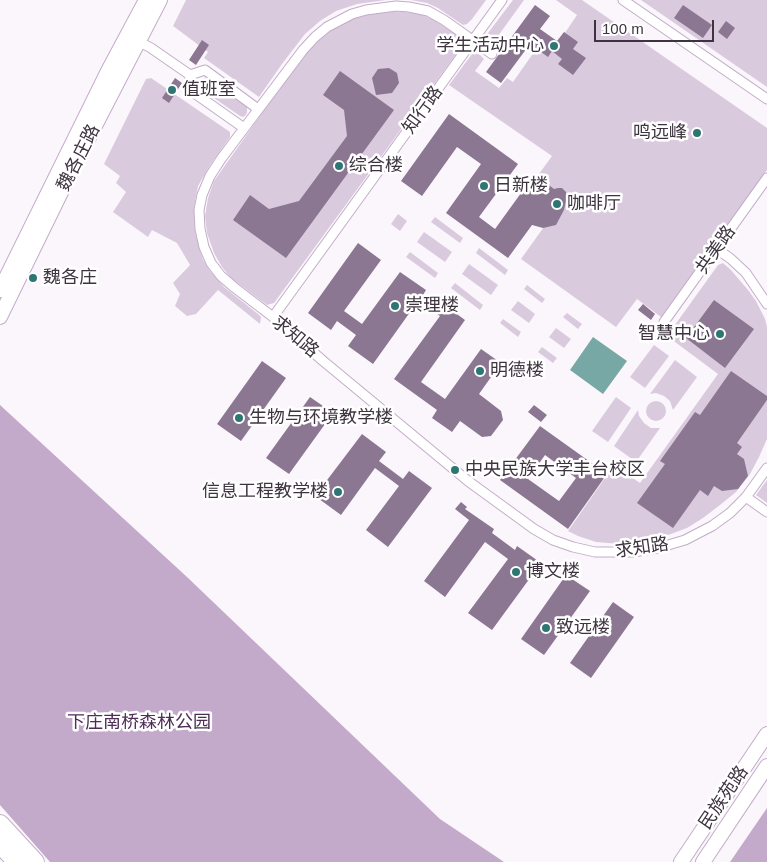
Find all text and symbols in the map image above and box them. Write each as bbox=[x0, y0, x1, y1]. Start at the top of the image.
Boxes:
scale bar bbox=[597, 10, 717, 42]
text: 100 m bbox=[602, 20, 644, 37]
place label: 学生活动中心 bbox=[436, 35, 544, 57]
marker: 学生活动中心 bbox=[548, 40, 560, 52]
place label: 值班室 bbox=[182, 79, 236, 101]
street label: 知行路 bbox=[398, 82, 448, 138]
marker: 值班室 bbox=[166, 84, 178, 96]
street label: 魏各庄路 bbox=[53, 121, 105, 195]
place label: 鸣远峰 bbox=[633, 122, 687, 144]
marker: 鸣远峰 bbox=[691, 127, 703, 139]
place label: 综合楼 bbox=[349, 155, 403, 177]
marker: 综合楼 bbox=[333, 160, 345, 172]
place label: 日新楼 bbox=[494, 175, 548, 197]
marker: 日新楼 bbox=[478, 180, 490, 192]
place label: 咖啡厅 bbox=[567, 193, 621, 215]
marker: 咖啡厅 bbox=[551, 198, 563, 210]
street label: 共美路 bbox=[692, 222, 740, 278]
place label: 魏各庄 bbox=[43, 267, 97, 289]
marker: 魏各庄 bbox=[27, 272, 39, 284]
place label: 崇理楼 bbox=[405, 295, 459, 317]
marker: 崇理楼 bbox=[389, 300, 401, 312]
street label: 求知路 bbox=[267, 311, 323, 363]
place label: 智慧中心 bbox=[638, 323, 710, 345]
marker: 智慧中心 bbox=[714, 328, 726, 340]
place label: 明德楼 bbox=[490, 360, 544, 382]
marker: 明德楼 bbox=[474, 365, 486, 377]
place label: 生物与环境教学楼 bbox=[249, 407, 393, 429]
marker: 生物与环境教学楼 bbox=[233, 412, 245, 424]
place label: 中央民族大学丰台校区 bbox=[465, 459, 645, 481]
marker: 中央民族大学丰台校区 bbox=[449, 464, 461, 476]
place label: 信息工程教学楼 bbox=[202, 481, 328, 503]
marker: 信息工程教学楼 bbox=[332, 486, 344, 498]
street label: 求知路 bbox=[614, 534, 670, 562]
place label: 博文楼 bbox=[526, 561, 580, 583]
marker: 博文楼 bbox=[510, 566, 522, 578]
place label: 致远楼 bbox=[556, 617, 610, 639]
marker: 致远楼 bbox=[540, 622, 552, 634]
park label: 下庄南桥森林公园 bbox=[67, 712, 211, 734]
street label: 民族苑路 bbox=[695, 762, 753, 834]

